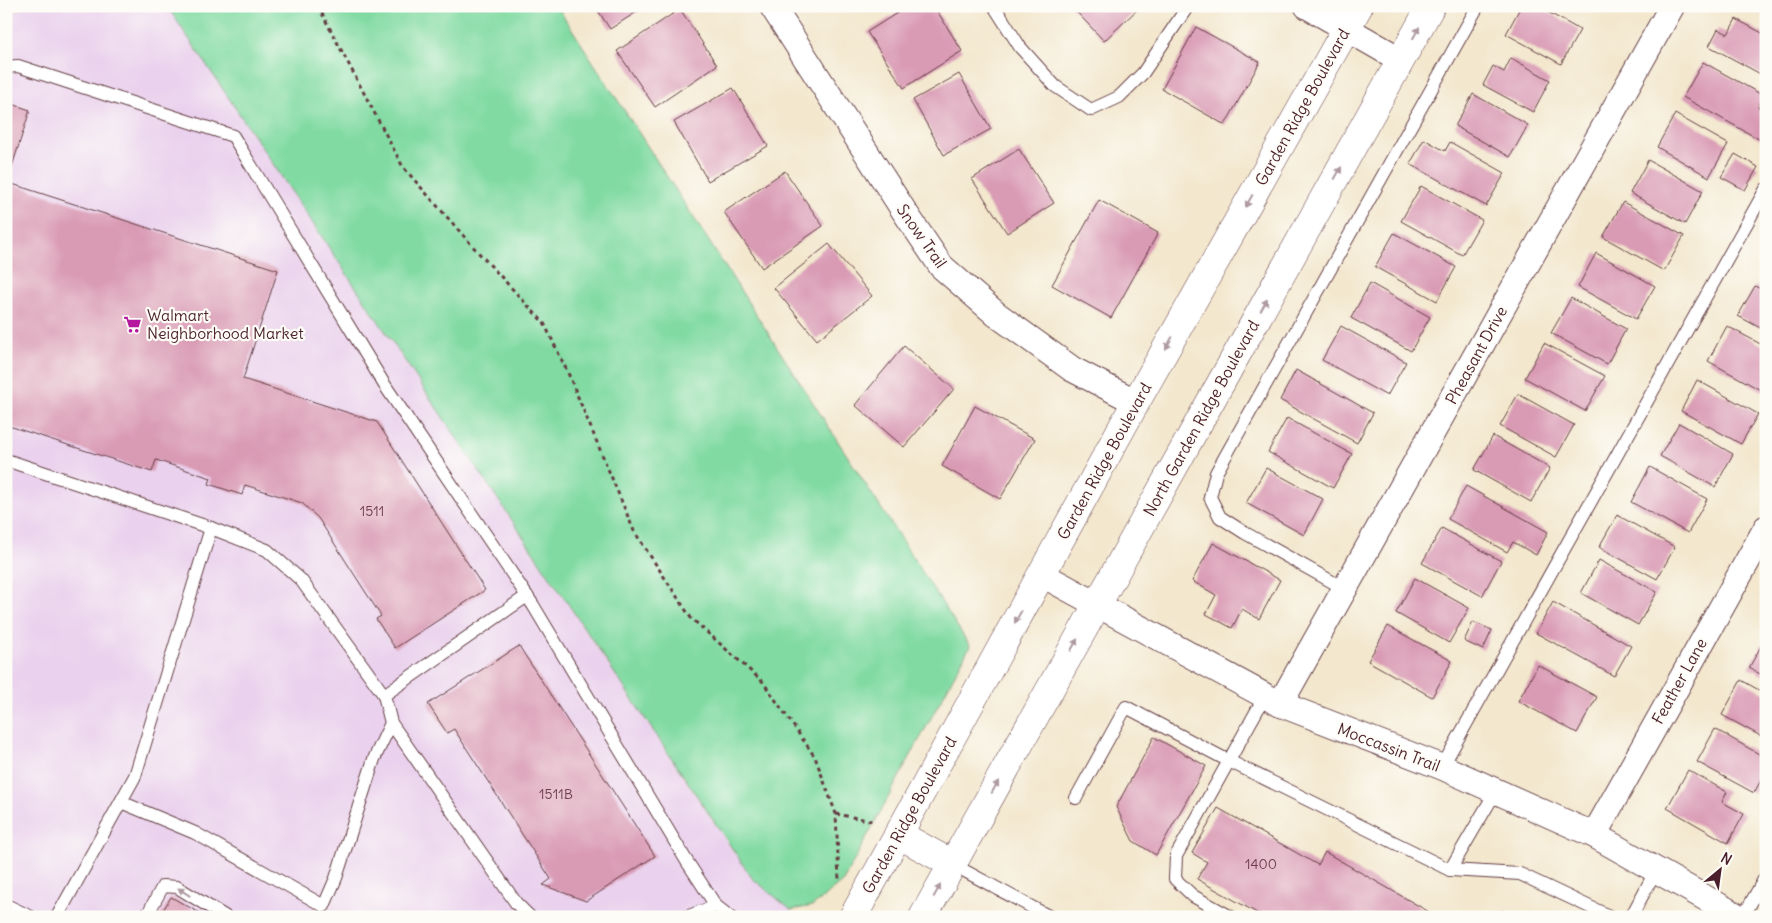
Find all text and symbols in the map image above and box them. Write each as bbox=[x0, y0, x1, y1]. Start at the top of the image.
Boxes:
street label: Garden Ridge Boulevard bbox=[1251, 25, 1353, 189]
one-way arrow bbox=[1412, 26, 1420, 41]
one-way arrow bbox=[1334, 166, 1342, 181]
one-way arrow bbox=[1245, 194, 1253, 209]
street label: Snow Trail bbox=[893, 200, 951, 272]
one-way arrow bbox=[1260, 298, 1269, 312]
street label: Pheasant Drive bbox=[1441, 302, 1511, 408]
place label: Walmart Neighborhood Market bbox=[147, 305, 304, 343]
supermarket icon: Walmart Neighborhood Market bbox=[123, 314, 143, 334]
street label: North Garden Ridge Boulevard bbox=[1139, 316, 1263, 520]
one-way arrow bbox=[1165, 336, 1174, 350]
street label: Garden Ridge Boulevard bbox=[1053, 379, 1155, 543]
house number: 1511 bbox=[360, 502, 384, 520]
one-way arrow bbox=[1014, 609, 1022, 624]
street label: Feather Lane bbox=[1647, 635, 1711, 727]
one-way arrow bbox=[1070, 639, 1079, 652]
street label: Moccassin Trail bbox=[1335, 718, 1443, 776]
street label: Garden Ridge Boulevard bbox=[858, 733, 960, 897]
one-way arrow bbox=[991, 780, 999, 795]
house number: 1511B bbox=[539, 785, 573, 803]
north arrow bbox=[1694, 846, 1744, 896]
text: N bbox=[1718, 848, 1735, 869]
house number: 1400 bbox=[1245, 855, 1277, 873]
one-way arrow bbox=[933, 883, 941, 898]
one-way arrow bbox=[177, 887, 190, 897]

